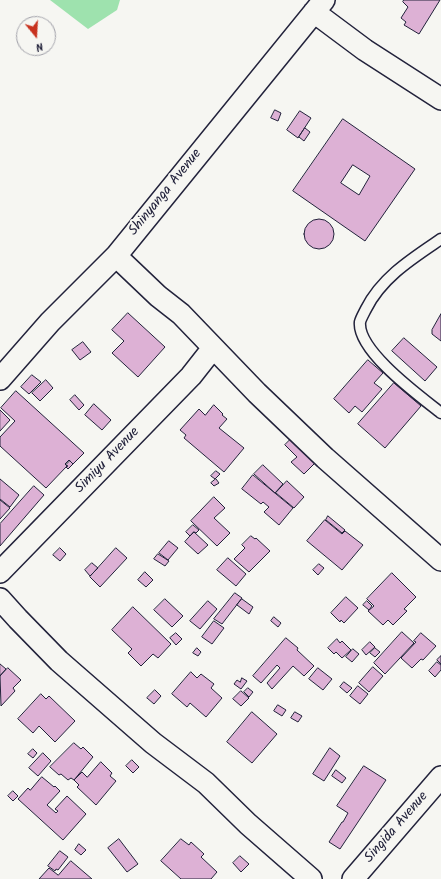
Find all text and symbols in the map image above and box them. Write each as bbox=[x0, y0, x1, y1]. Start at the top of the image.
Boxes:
north arrow bbox=[16, 16, 56, 56]
text: N bbox=[33, 37, 45, 56]
street label: Shinyanga Avenue bbox=[126, 146, 206, 240]
street label: Simiyu Avenue bbox=[72, 424, 144, 498]
street label: Singida Avenue bbox=[362, 789, 432, 867]

